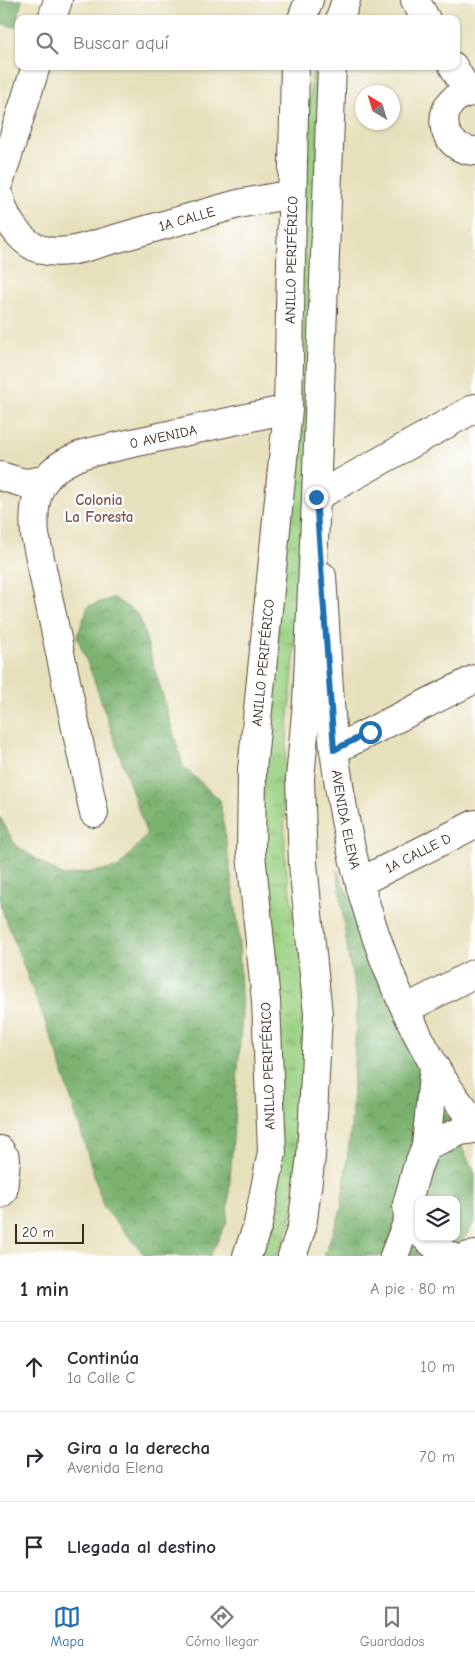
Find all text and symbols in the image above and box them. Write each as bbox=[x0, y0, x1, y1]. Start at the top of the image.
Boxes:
search box bbox=[15, 15, 460, 70]
icon: search bbox=[33, 29, 61, 57]
text: Buscar aquí bbox=[73, 32, 169, 54]
north arrow bbox=[355, 85, 400, 130]
street label: ANILLO PERIFÉRICO bbox=[281, 196, 301, 324]
street label: 1A CALLE bbox=[157, 202, 217, 235]
street label: 0 AVENIDA bbox=[128, 421, 198, 452]
route end bbox=[305, 486, 328, 509]
district label: Colonia La Foresta bbox=[65, 491, 133, 526]
street label: ANILLO PERIFÉRICO bbox=[248, 598, 278, 727]
route start bbox=[359, 721, 382, 744]
street label: AVENIDA ELENA bbox=[328, 769, 364, 871]
street label: 1A CALLE D bbox=[382, 829, 454, 876]
street label: ANILLO PERIFÉRICO bbox=[257, 1002, 279, 1130]
map controls bbox=[415, 1196, 460, 1241]
button: layers bbox=[415, 1196, 460, 1241]
scale bar bbox=[15, 1221, 84, 1244]
text: 20 m bbox=[22, 1224, 54, 1241]
text: 1 min bbox=[20, 1277, 69, 1301]
text: A pie · 80 m bbox=[370, 1280, 455, 1298]
text: Continúa bbox=[67, 1347, 139, 1369]
icon: ahead bbox=[20, 1353, 48, 1381]
text: 10 m bbox=[420, 1358, 455, 1376]
text: 1a Calle C bbox=[67, 1369, 135, 1387]
text: Gira a la derecha bbox=[67, 1437, 210, 1459]
icon: right bbox=[20, 1443, 48, 1471]
text: 70 m bbox=[419, 1448, 455, 1466]
text: Avenida Elena bbox=[67, 1459, 164, 1477]
icon: arrive bbox=[20, 1533, 48, 1561]
text: Llegada al destino bbox=[67, 1536, 216, 1558]
tab: Mapa bbox=[51, 1603, 84, 1650]
tab: Cómo llegar bbox=[185, 1603, 258, 1650]
tab: Guardados bbox=[360, 1603, 424, 1650]

